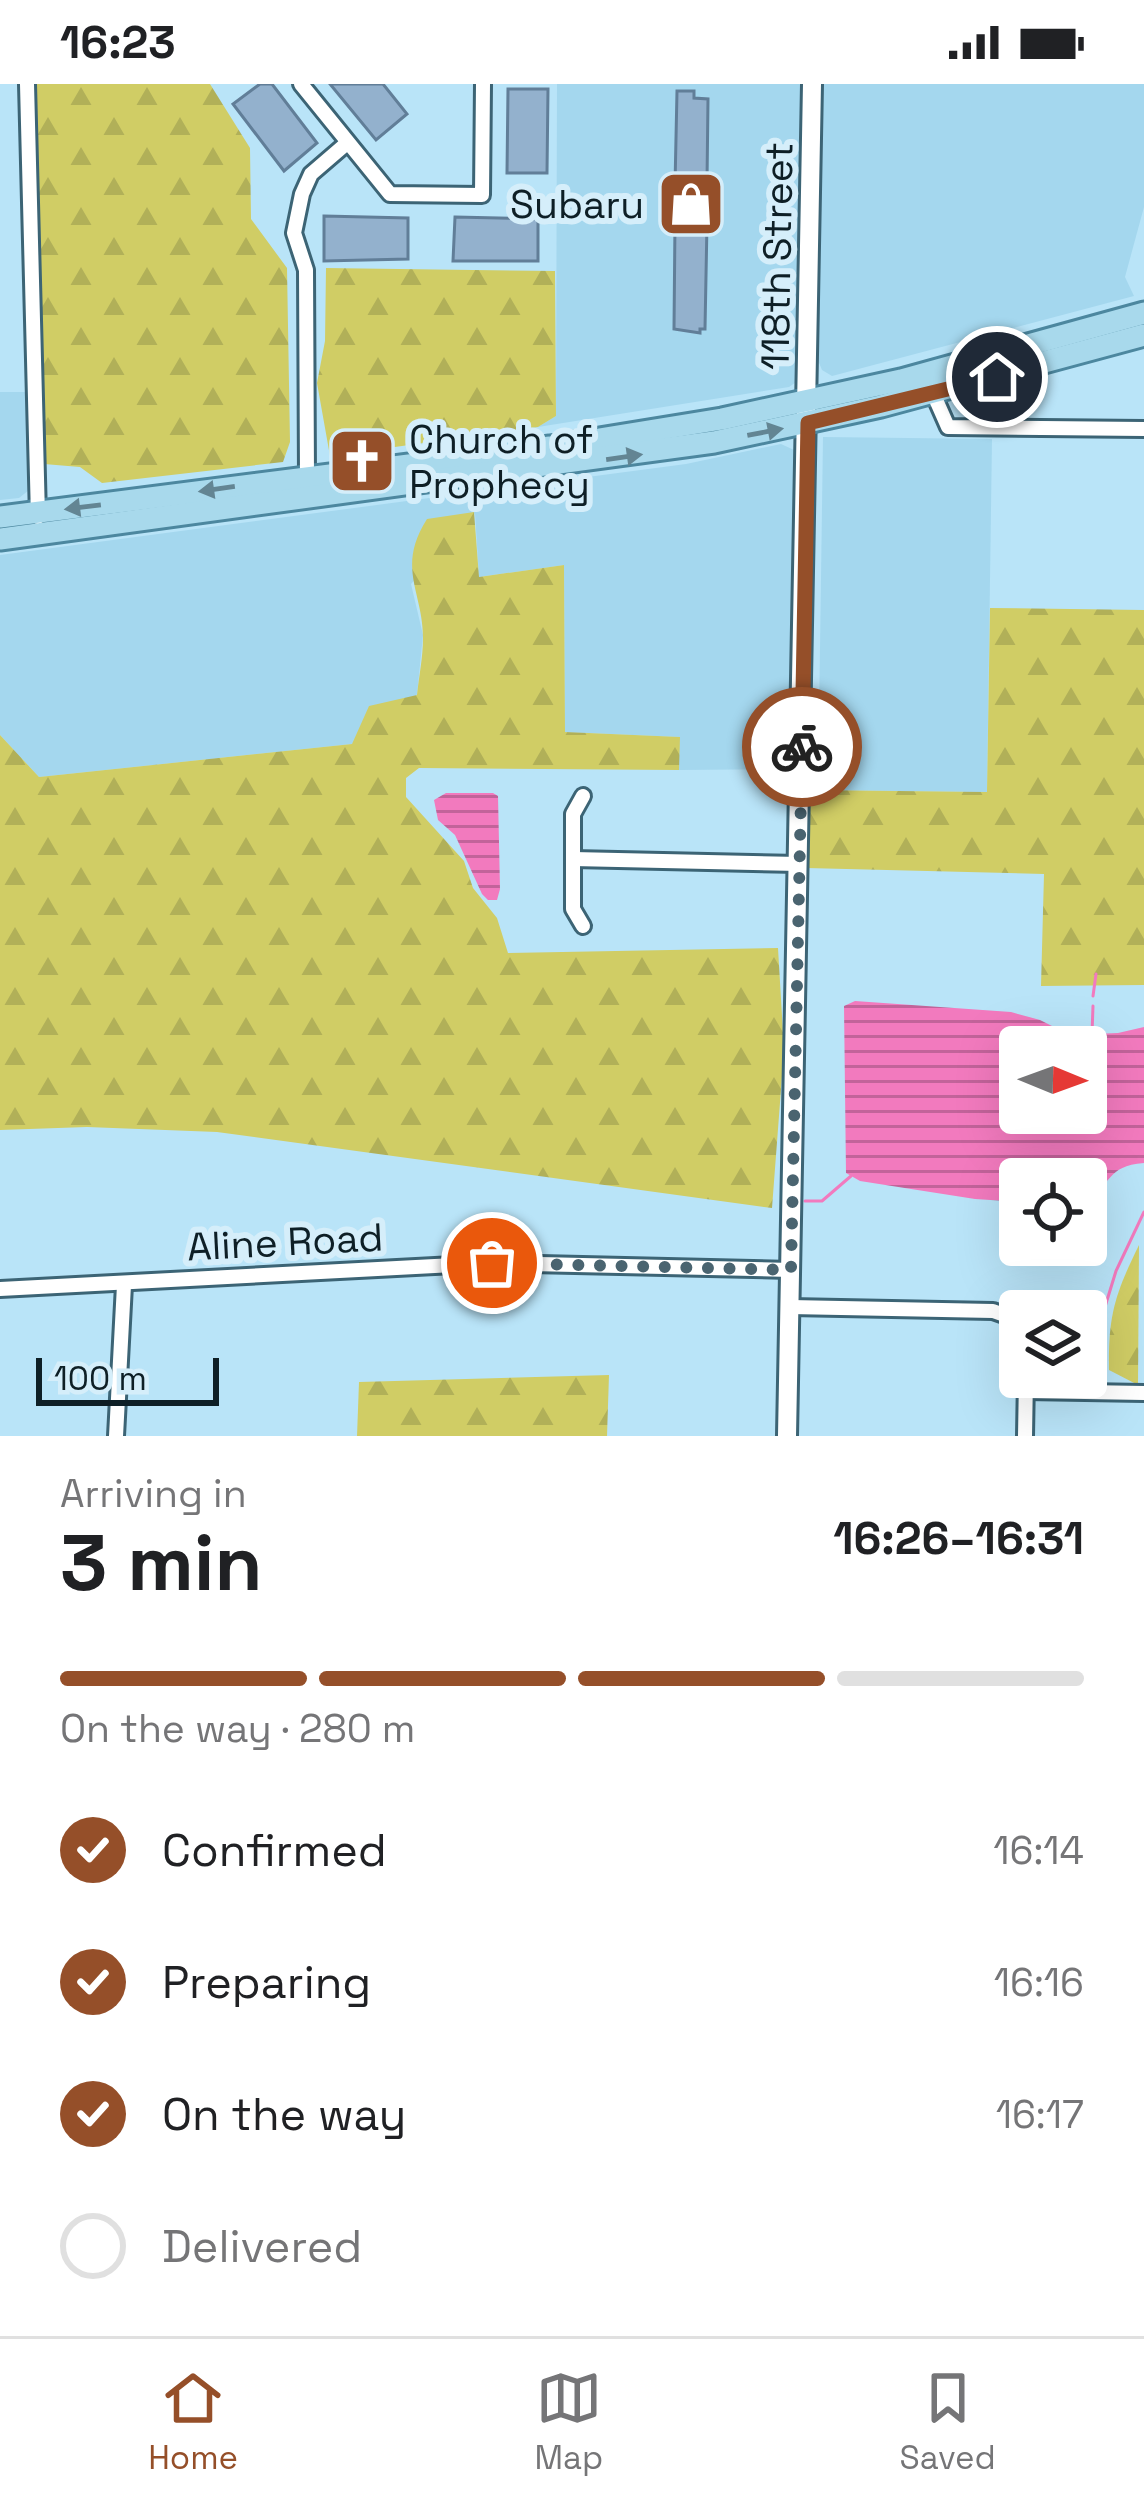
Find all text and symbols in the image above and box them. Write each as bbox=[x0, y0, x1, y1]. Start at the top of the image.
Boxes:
text: 16:23 bbox=[60, 14, 176, 71]
street label: 118th Street bbox=[751, 142, 803, 370]
shop icon: Subaru bbox=[656, 169, 726, 239]
place label: Subaru bbox=[510, 180, 644, 229]
pin bbox=[946, 326, 1048, 428]
icon: home bbox=[964, 344, 1030, 410]
place label: Church of Prophecy bbox=[409, 415, 593, 509]
one-way arrow bbox=[746, 422, 784, 441]
church icon: Church of Prophecy bbox=[327, 426, 397, 496]
one-way arrow bbox=[606, 447, 644, 466]
one-way arrow bbox=[198, 480, 235, 499]
one-way arrow bbox=[63, 498, 101, 517]
courier bbox=[742, 687, 862, 807]
icon: bike bbox=[769, 714, 835, 780]
north arrow bbox=[999, 1026, 1107, 1134]
map controls bbox=[999, 1026, 1107, 1398]
button: locate bbox=[999, 1158, 1107, 1266]
street label: Aline Road bbox=[186, 1212, 384, 1272]
pin bbox=[441, 1212, 543, 1314]
icon: bag bbox=[459, 1230, 525, 1296]
button: layers bbox=[999, 1290, 1107, 1398]
scale bar bbox=[36, 1352, 219, 1405]
text: 100 m bbox=[54, 1358, 147, 1400]
text: Arriving in bbox=[60, 1469, 247, 1518]
text: 16:26–16:31 bbox=[833, 1510, 1084, 1567]
text: 3 min bbox=[60, 1513, 263, 1613]
text: On the way · 280 m bbox=[60, 1704, 415, 1753]
icon: check bbox=[60, 1817, 126, 1883]
text: Confirmed bbox=[162, 1822, 387, 1879]
text: 16:14 bbox=[993, 1826, 1084, 1875]
icon: check bbox=[60, 1949, 126, 2015]
text: Preparing bbox=[162, 1954, 371, 2011]
text: 16:16 bbox=[994, 1958, 1084, 2007]
icon: check bbox=[60, 2081, 126, 2147]
text: On the way bbox=[162, 2086, 406, 2143]
text: 16:17 bbox=[996, 2090, 1084, 2139]
text: Delivered bbox=[162, 2218, 362, 2275]
tab: Home bbox=[148, 2365, 238, 2479]
tab: Map bbox=[534, 2365, 603, 2479]
tab: Saved bbox=[900, 2365, 996, 2479]

